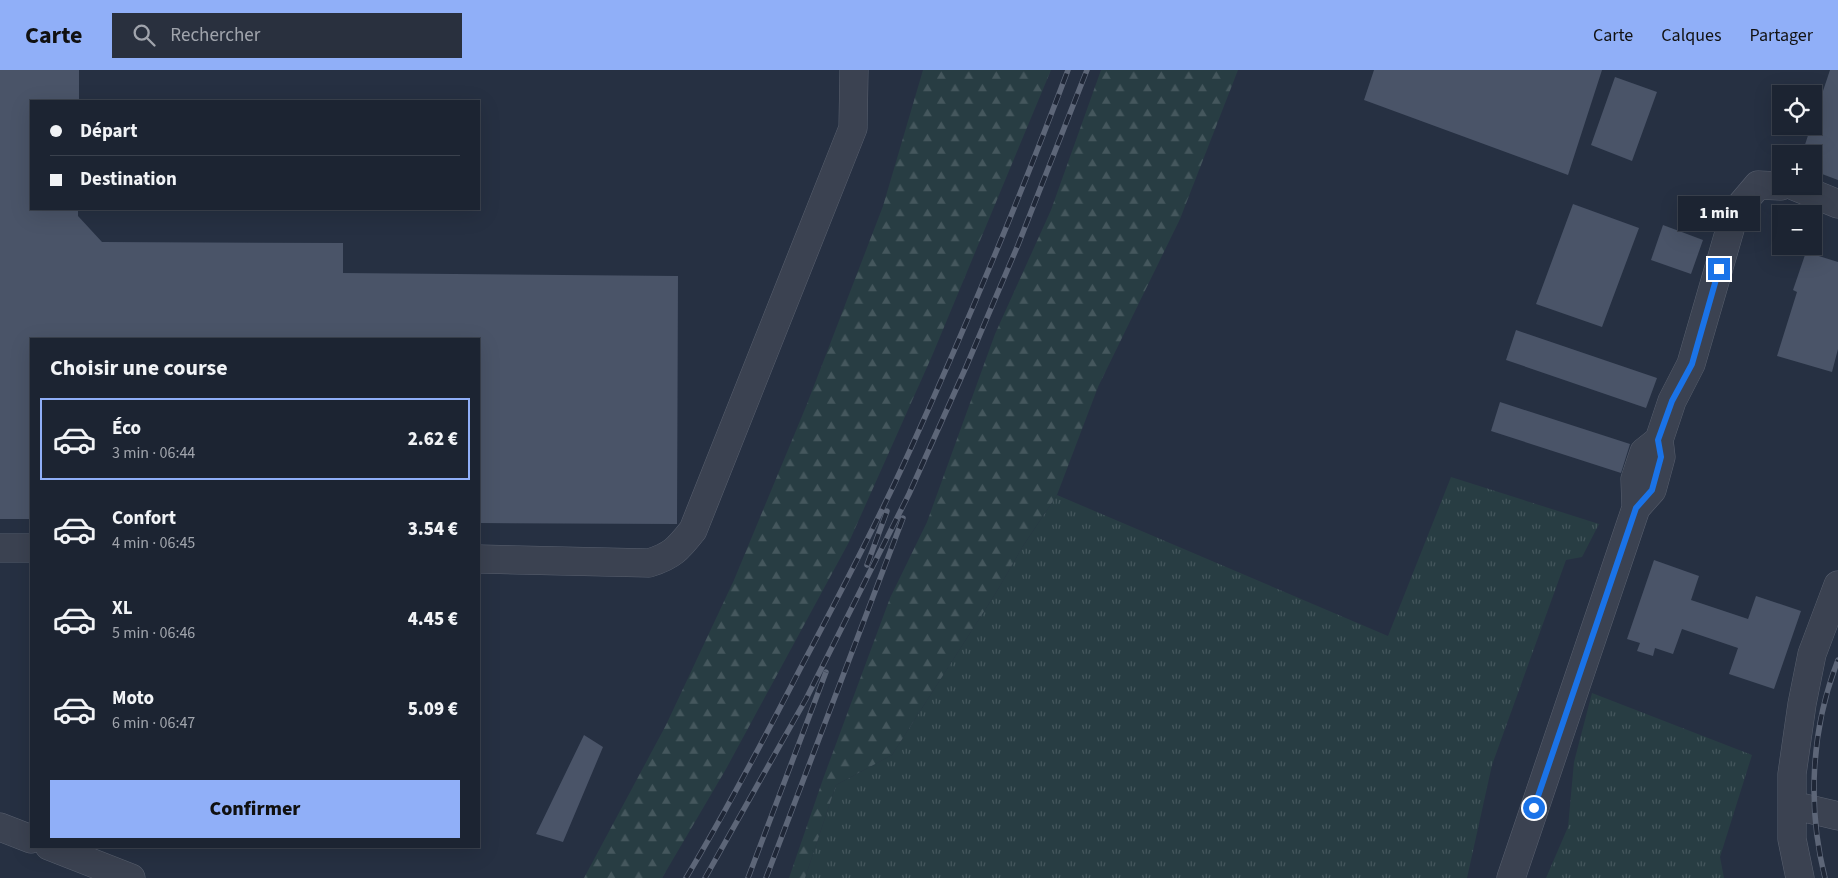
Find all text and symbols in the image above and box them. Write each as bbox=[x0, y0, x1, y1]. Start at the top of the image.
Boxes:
search box bbox=[112, 13, 462, 58]
text: Carte bbox=[25, 18, 82, 53]
icon: search bbox=[130, 21, 158, 49]
text: Rechercher bbox=[170, 22, 260, 49]
text: Carte bbox=[1593, 23, 1633, 48]
text: Calques bbox=[1661, 23, 1721, 48]
text: Partager bbox=[1749, 23, 1813, 48]
map controls bbox=[1772, 85, 1822, 255]
button: locate bbox=[1772, 85, 1822, 135]
text: Départ bbox=[80, 118, 137, 145]
button: + bbox=[1772, 145, 1822, 195]
text: Destination bbox=[80, 166, 177, 193]
callout: 1 min bbox=[1678, 196, 1760, 232]
text: 1 min bbox=[1699, 202, 1739, 224]
button: − bbox=[1772, 205, 1822, 255]
route end bbox=[1708, 258, 1730, 280]
text: Choisir une course bbox=[50, 352, 228, 384]
text: Éco bbox=[112, 415, 141, 442]
icon: car bbox=[52, 417, 97, 462]
text: 2.62 € bbox=[408, 426, 458, 453]
text: 3 min · 06:44 bbox=[112, 442, 195, 464]
text: Confort bbox=[112, 505, 176, 532]
icon: car bbox=[52, 507, 97, 552]
text: 3.54 € bbox=[408, 516, 458, 543]
text: 4 min · 06:45 bbox=[112, 532, 195, 554]
text: XL bbox=[112, 595, 133, 622]
icon: car bbox=[52, 597, 97, 642]
text: 4.45 € bbox=[408, 606, 458, 633]
text: 5 min · 06:46 bbox=[112, 622, 195, 644]
text: Moto bbox=[112, 685, 154, 712]
icon: car bbox=[52, 687, 97, 732]
text: 5.09 € bbox=[408, 696, 458, 723]
text: 6 min · 06:47 bbox=[112, 712, 195, 734]
button: Confirmer bbox=[50, 780, 460, 838]
route start bbox=[1523, 797, 1545, 819]

